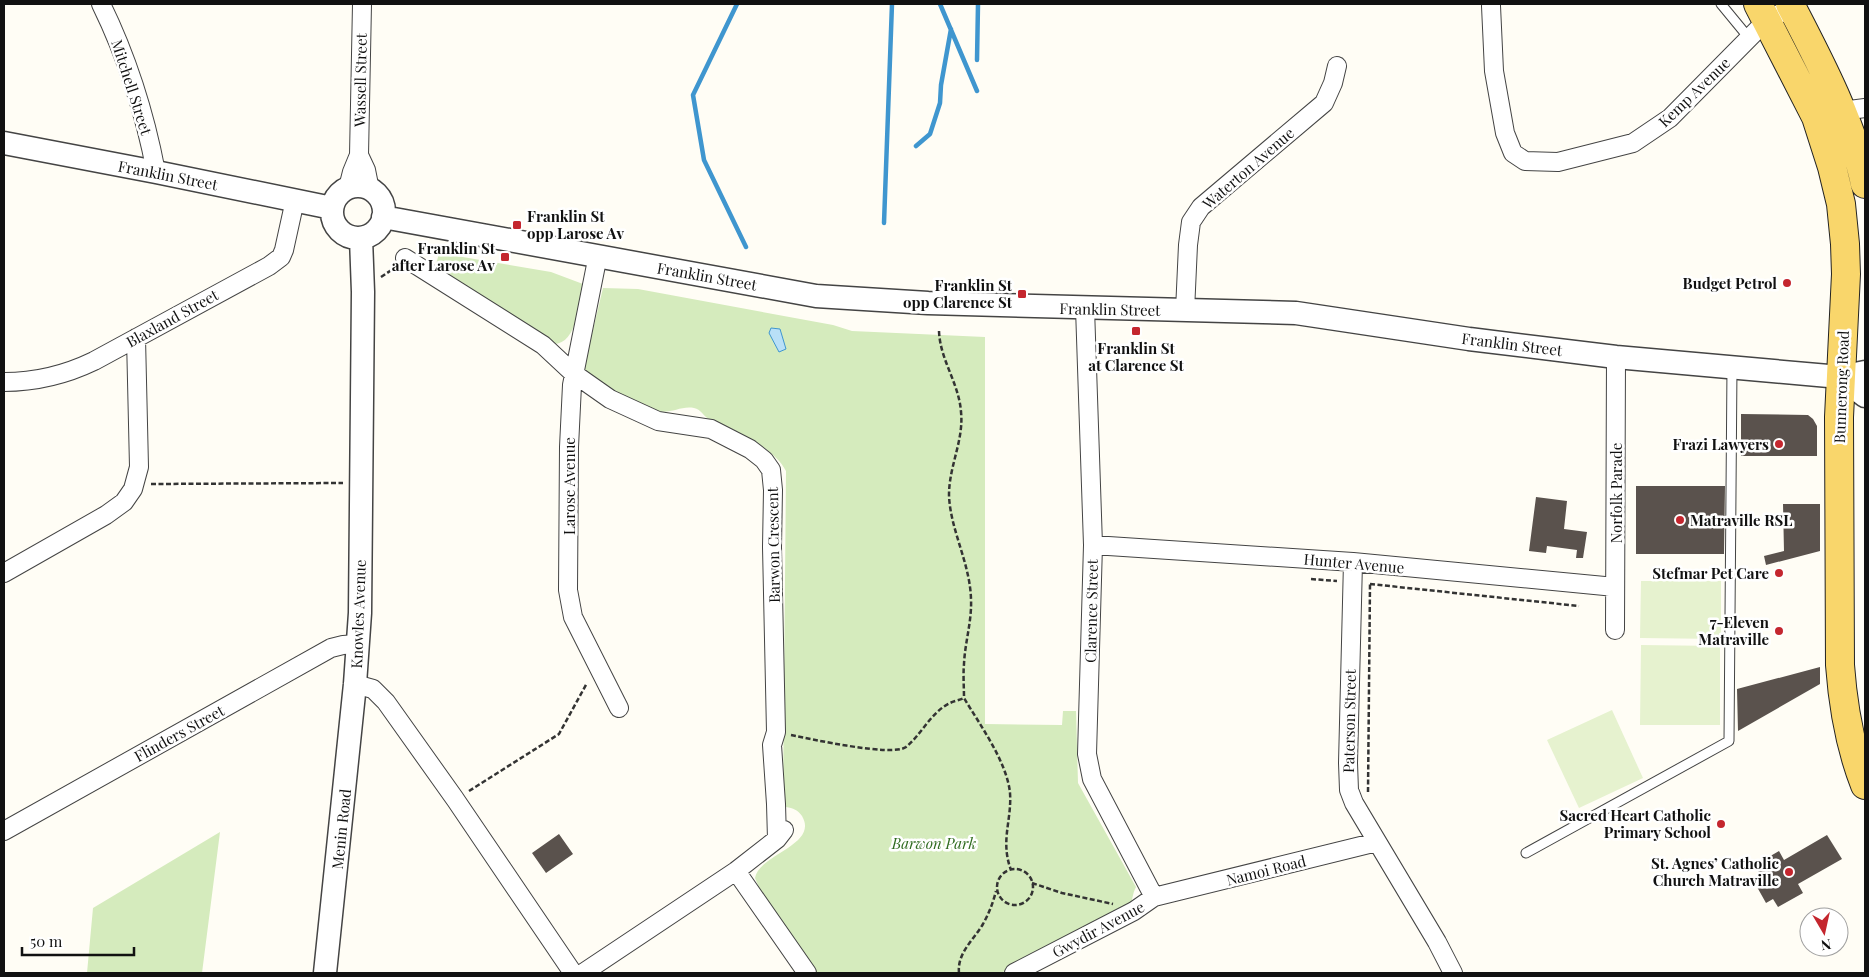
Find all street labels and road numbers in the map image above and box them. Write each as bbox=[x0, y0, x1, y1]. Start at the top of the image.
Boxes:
street label: Wassell Street bbox=[349, 32, 371, 128]
street label: Mitchell Street bbox=[107, 37, 157, 138]
street label: Kemp Avenue bbox=[1654, 53, 1734, 131]
street label: Waterton Avenue bbox=[1197, 123, 1298, 214]
street label: Franklin Street bbox=[116, 156, 220, 195]
street label: Franklin Street bbox=[655, 257, 759, 295]
street label: Blaxland Street bbox=[122, 284, 222, 352]
street label: Franklin Street bbox=[1059, 298, 1161, 320]
street label: Franklin Street bbox=[1461, 328, 1564, 360]
street label: Bunnerong Road bbox=[1829, 330, 1853, 444]
street label: Larose Avenue bbox=[559, 437, 579, 535]
street label: Norfolk Parade bbox=[1606, 443, 1626, 543]
street label: Barwon Crescent bbox=[762, 486, 784, 603]
street label: Hunter Avenue bbox=[1303, 549, 1405, 577]
street label: Clarence Street bbox=[1080, 558, 1102, 663]
street label: Knowles Avenue bbox=[346, 559, 370, 669]
street label: Paterson Street bbox=[1338, 668, 1360, 773]
street label: Flinders Street bbox=[131, 700, 228, 766]
street label: Menin Road bbox=[327, 788, 355, 870]
street label: Namoi Road bbox=[1224, 850, 1308, 890]
street label: Gwydir Avenue bbox=[1048, 896, 1148, 962]

